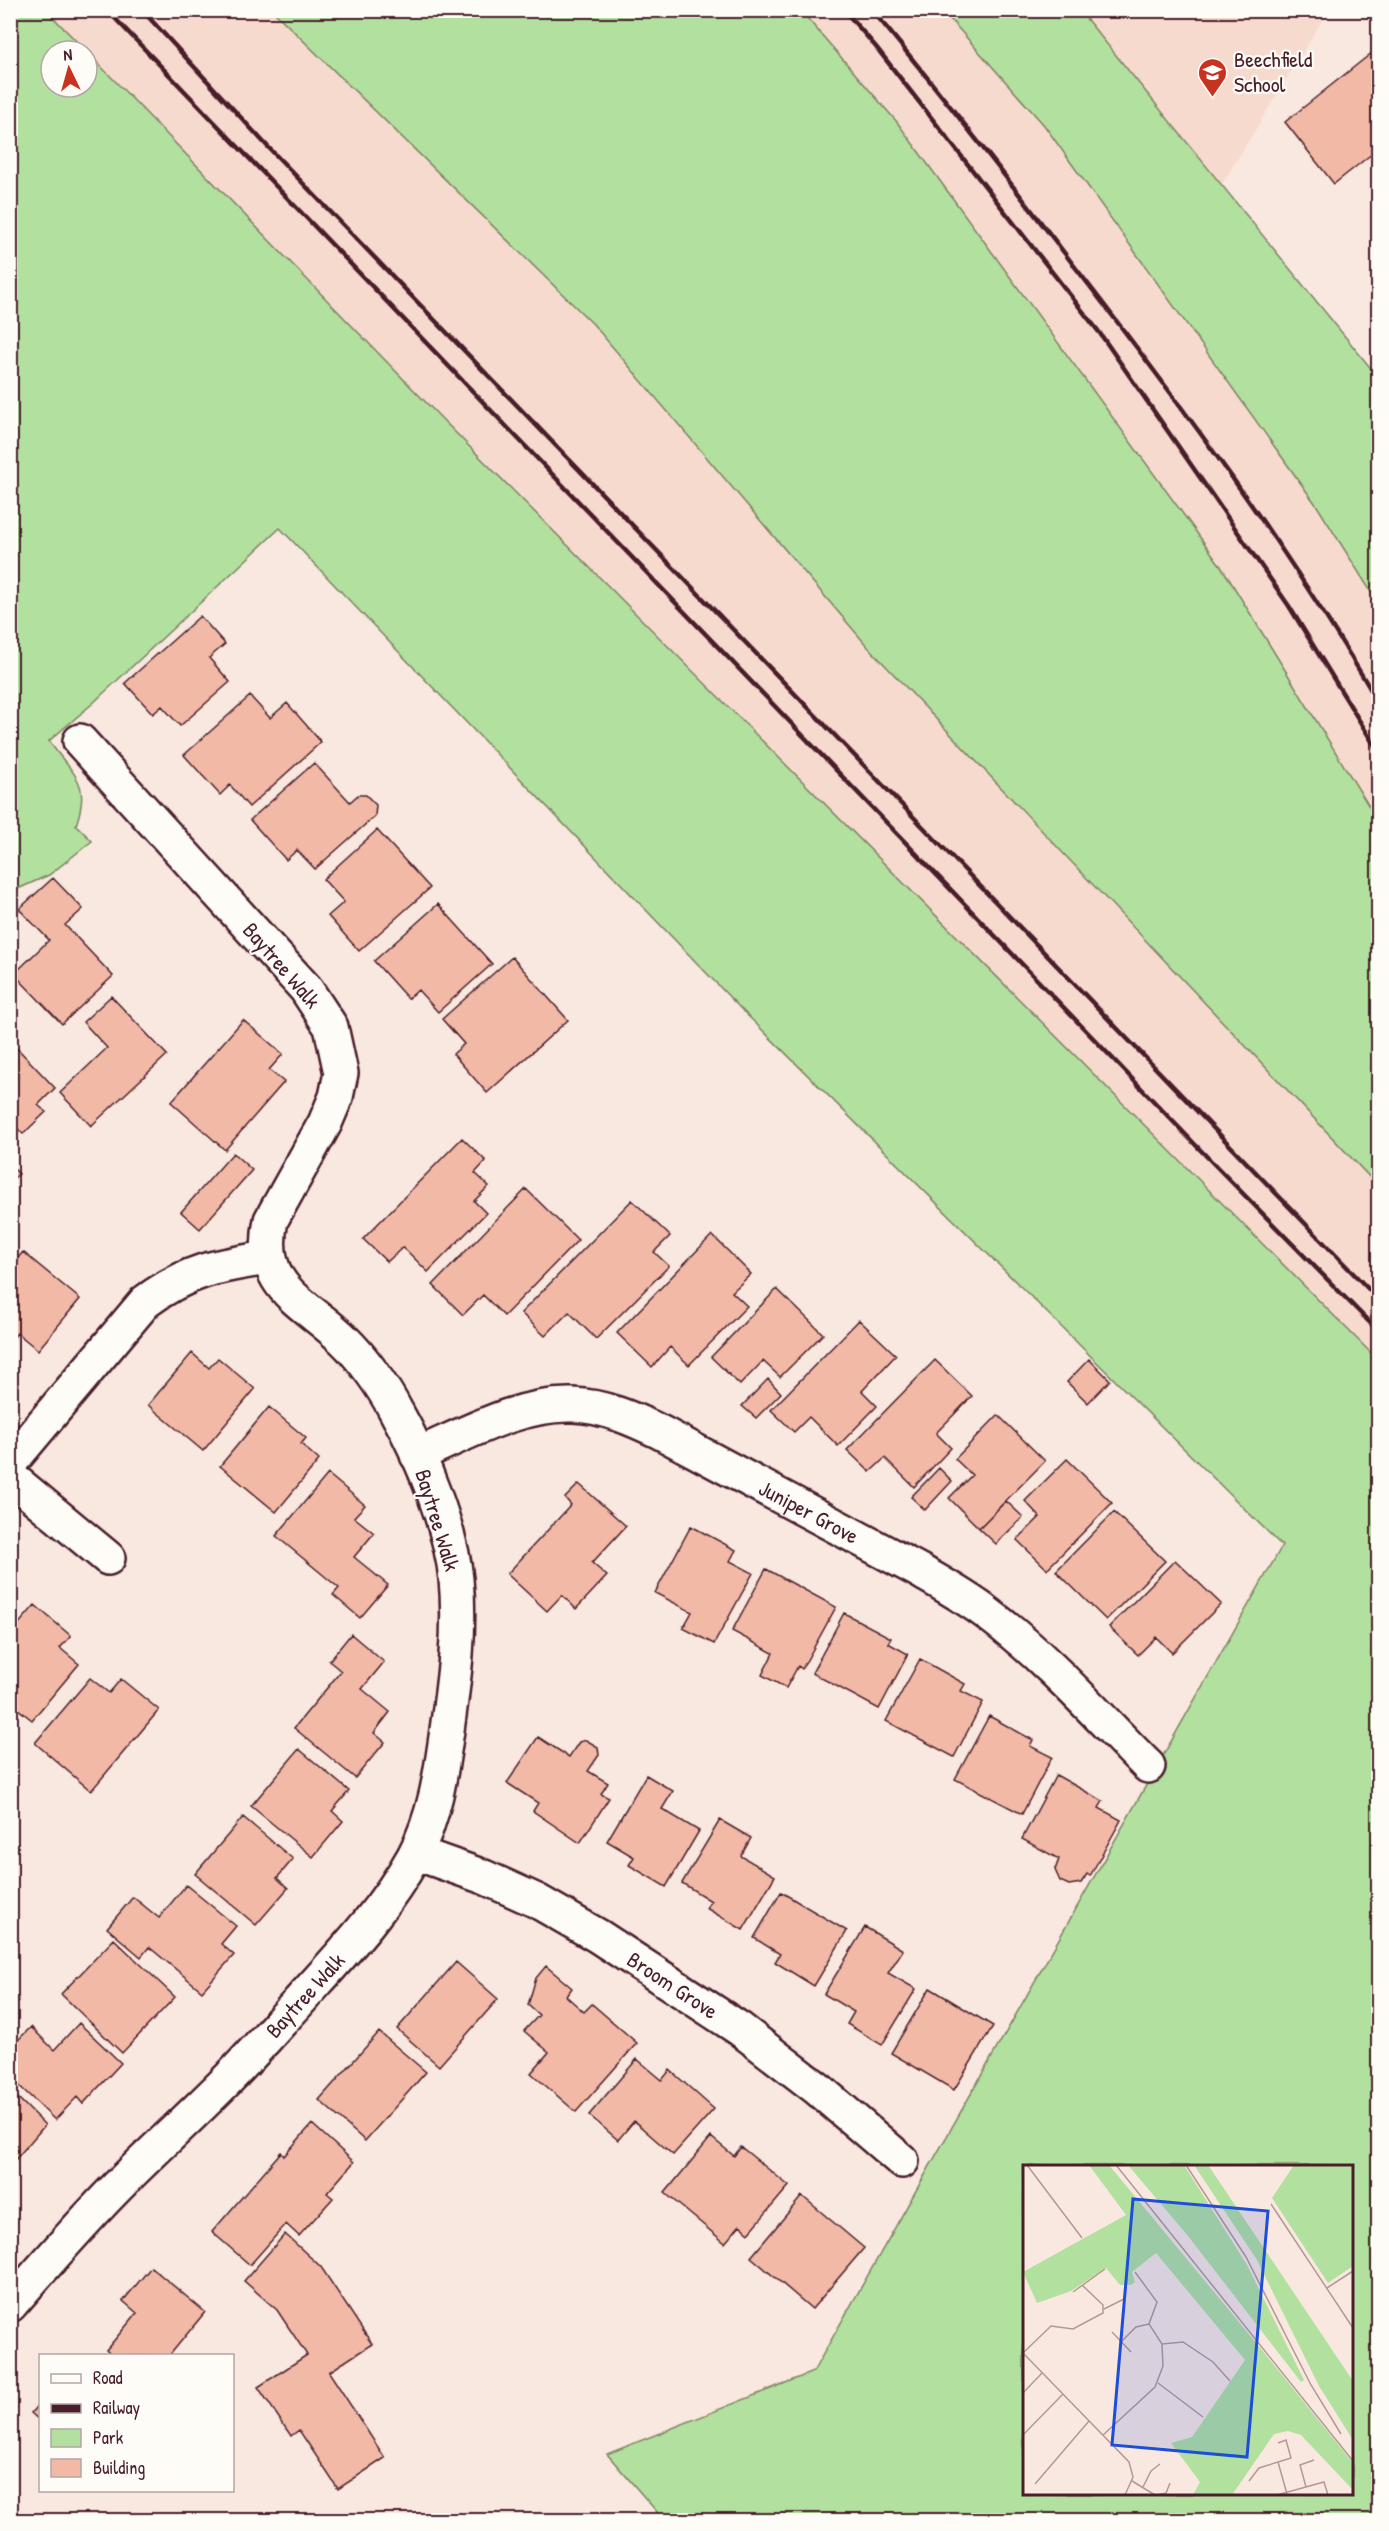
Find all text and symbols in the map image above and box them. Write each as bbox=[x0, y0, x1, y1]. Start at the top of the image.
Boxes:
north arrow bbox=[39, 39, 99, 99]
text: N bbox=[62, 43, 73, 65]
place label: Beechfield School bbox=[1234, 44, 1313, 99]
school or university icon: Beechfield School bbox=[1197, 56, 1229, 98]
street label: Baytree Walk bbox=[236, 916, 328, 1014]
street label: Baytree Walk bbox=[408, 1465, 468, 1575]
street label: Juniper Grove bbox=[754, 1473, 864, 1551]
street label: Broom Grove bbox=[622, 1944, 724, 2026]
street label: Baytree Walk bbox=[259, 1946, 351, 2044]
inset map bbox=[1023, 2165, 1353, 2495]
legend bbox=[39, 2354, 234, 2492]
text: Road bbox=[93, 2365, 123, 2390]
text: Railway bbox=[93, 2395, 140, 2420]
text: Park bbox=[93, 2425, 124, 2450]
text: Building bbox=[93, 2455, 145, 2480]

